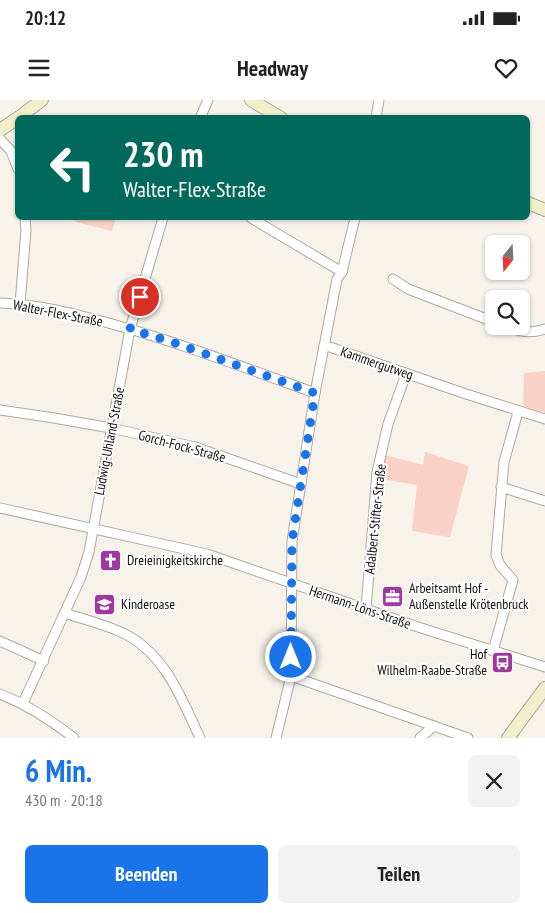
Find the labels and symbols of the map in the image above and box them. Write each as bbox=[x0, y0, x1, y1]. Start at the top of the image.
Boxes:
north arrow bbox=[485, 235, 530, 280]
pin bbox=[119, 276, 161, 318]
street label: Walter-Flex-Straße bbox=[12, 295, 105, 331]
street label: Kammergutweg bbox=[338, 342, 416, 384]
street label: Ludwig-Uhland-Straße bbox=[90, 385, 128, 497]
street label: Gorch-Fock-Straße bbox=[136, 426, 228, 466]
street label: Adalbert-Stifter-Straße bbox=[360, 463, 390, 575]
church icon: Dreieinigkeitskirche bbox=[99, 548, 123, 572]
place label: Dreieinigkeitskirche bbox=[127, 551, 223, 569]
place label: Arbeitsamt Hof - Außenstelle Krötenbruck bbox=[409, 579, 529, 613]
street label: Hermann-Löns-Straße bbox=[307, 581, 413, 633]
office icon: Arbeitsamt Hof - Außenstelle Krötenbruck bbox=[381, 584, 405, 608]
school or university icon: Kinderoase bbox=[93, 592, 117, 616]
place label: Kinderoase bbox=[121, 595, 175, 613]
position arrow bbox=[264, 630, 316, 682]
place label: Hof Wilhelm-Raabe-Straße bbox=[377, 645, 487, 679]
bus stop icon: Hof Wilhelm-Raabe-Straße bbox=[491, 650, 515, 674]

